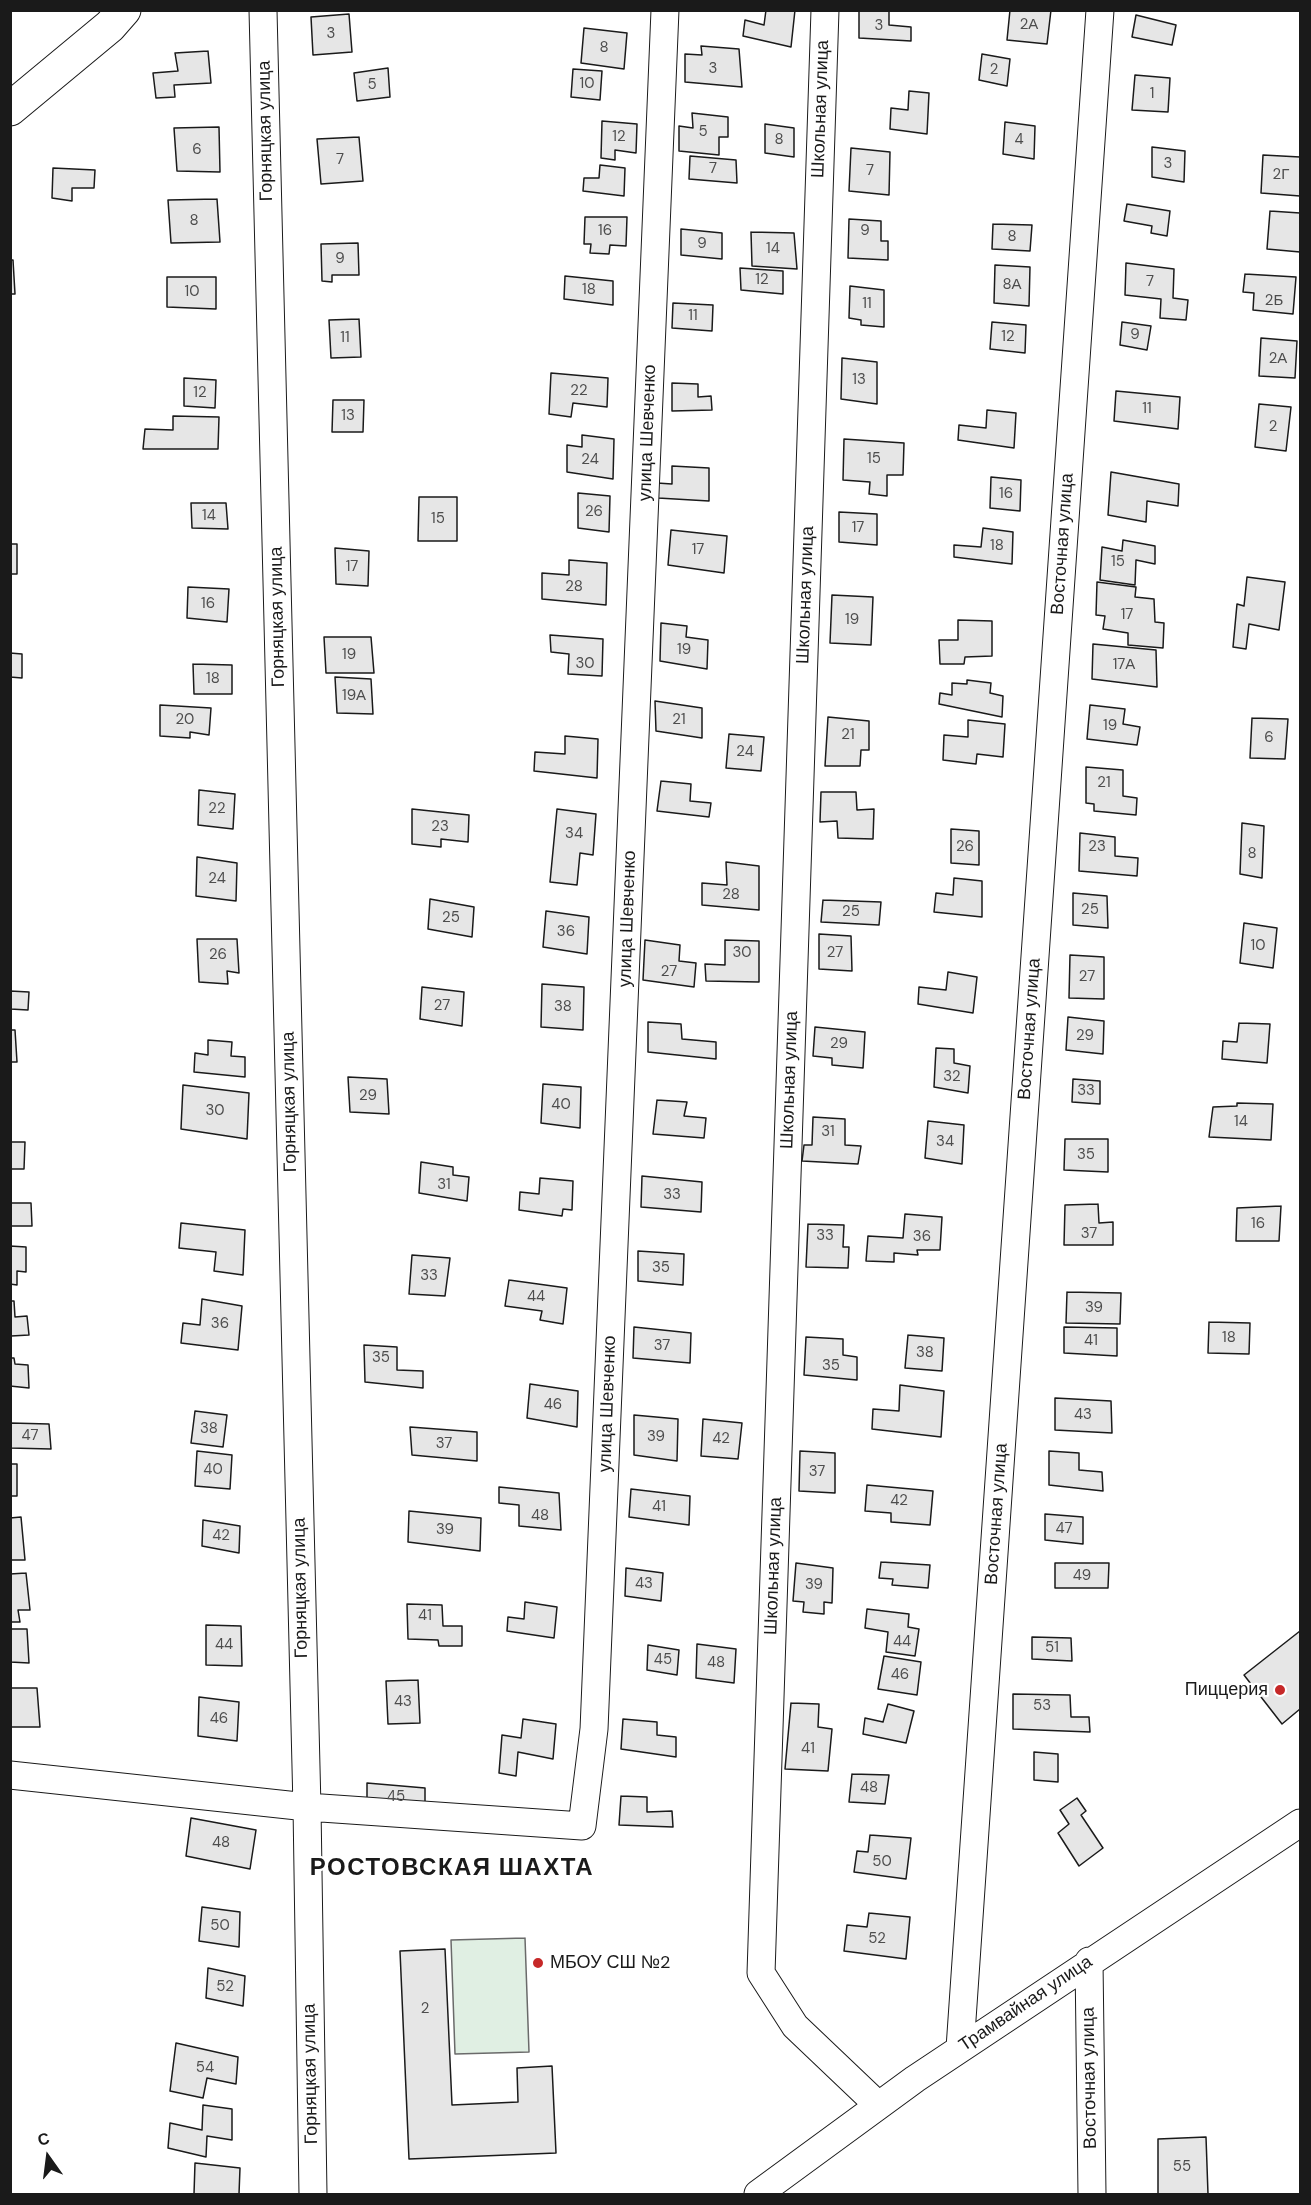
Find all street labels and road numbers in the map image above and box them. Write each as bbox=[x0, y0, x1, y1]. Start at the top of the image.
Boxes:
street label: Школьная улица bbox=[808, 40, 834, 178]
street label: Горняцкая улица bbox=[254, 60, 278, 202]
street label: улица Шевченко bbox=[635, 364, 661, 502]
street label: Восточная улица bbox=[1047, 472, 1079, 616]
street label: Школьная улица bbox=[793, 526, 819, 664]
street label: Горняцкая улица bbox=[266, 546, 290, 688]
street label: улица Шевченко bbox=[615, 850, 641, 988]
street label: Восточная улица bbox=[1014, 957, 1046, 1101]
street label: Школьная улица bbox=[777, 1011, 803, 1149]
street label: Горняцкая улица bbox=[278, 1031, 302, 1173]
street label: улица Шевченко bbox=[595, 1335, 621, 1473]
street label: Восточная улица bbox=[981, 1442, 1013, 1586]
street label: Школьная улица bbox=[761, 1497, 787, 1635]
street label: Горняцкая улица bbox=[289, 1517, 313, 1659]
street label: Трамвайная улица bbox=[955, 1951, 1097, 2057]
street label: Горняцкая улица bbox=[299, 2003, 323, 2145]
street label: Восточная улица bbox=[1078, 2007, 1102, 2149]

